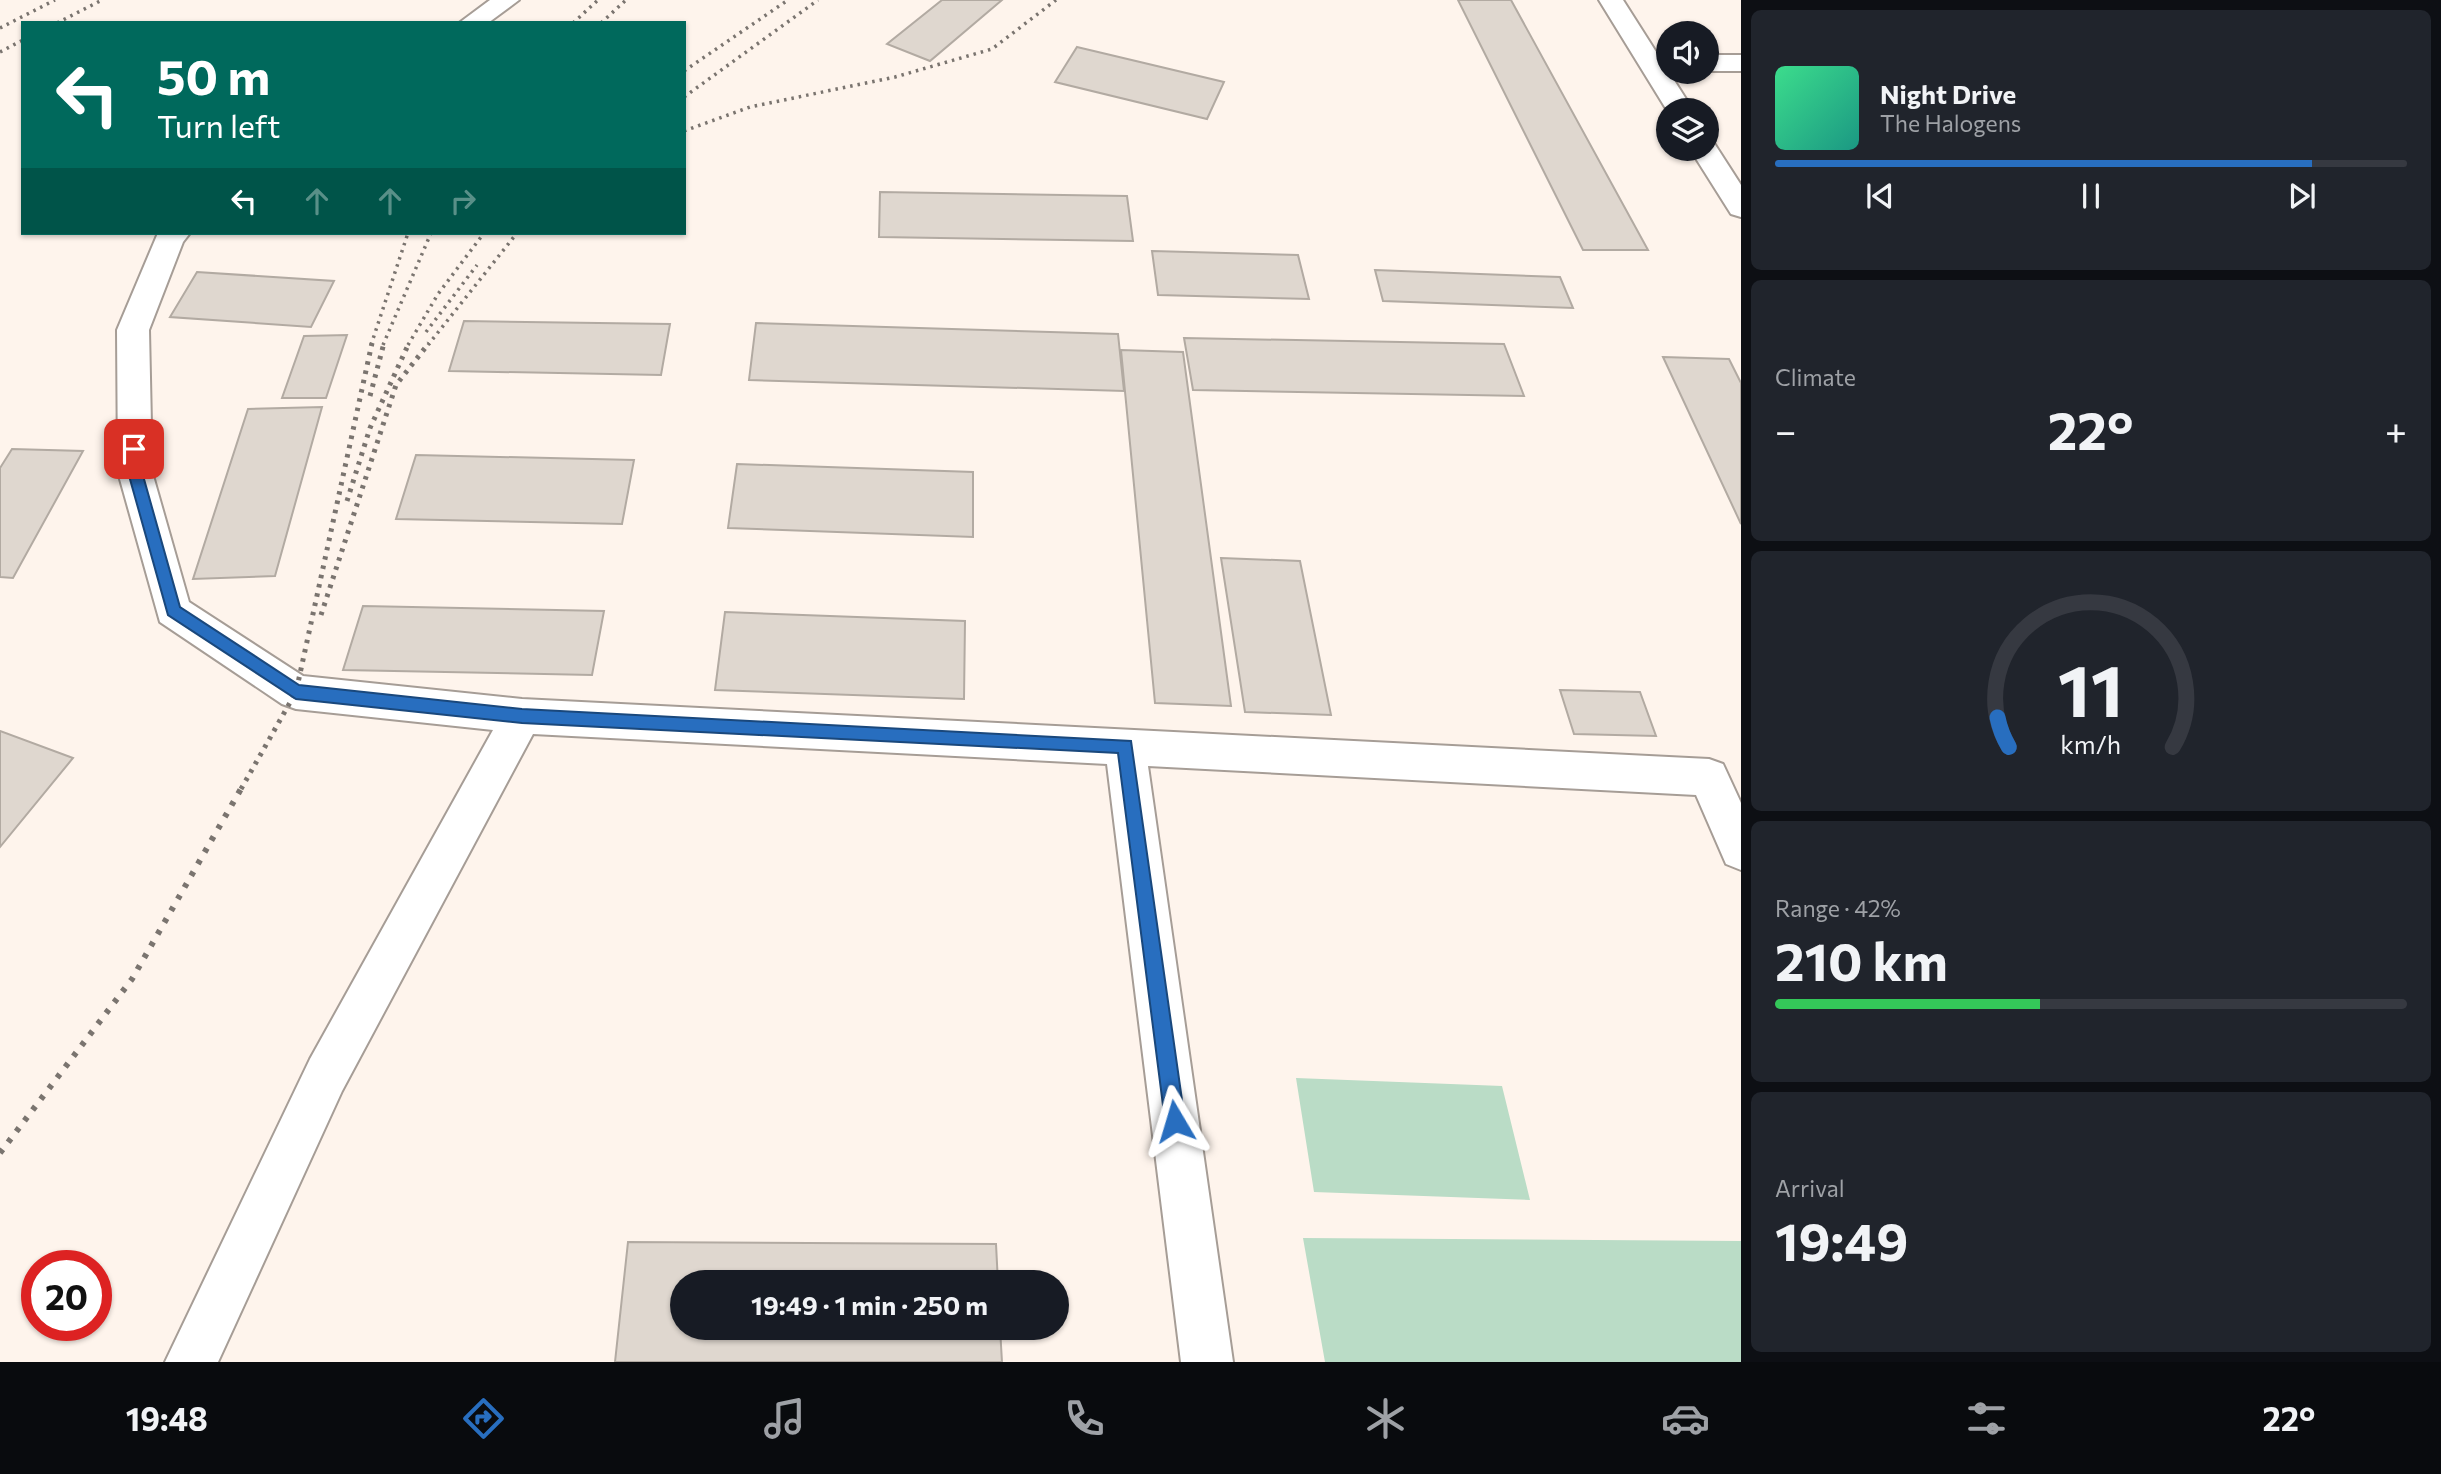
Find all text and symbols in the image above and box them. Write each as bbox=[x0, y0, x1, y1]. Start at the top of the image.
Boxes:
map controls bbox=[1656, 21, 1719, 161]
button: sound bbox=[1656, 21, 1719, 84]
text: 50 m bbox=[157, 45, 270, 105]
icon: left bbox=[42, 49, 133, 140]
text: Night Drive bbox=[1880, 78, 2016, 109]
button: layers bbox=[1656, 98, 1719, 161]
text: Turn left bbox=[157, 105, 281, 145]
text: The Halogens bbox=[1880, 109, 2021, 137]
icon: previous bbox=[1861, 177, 1899, 215]
icon: pause bbox=[2072, 177, 2110, 215]
icon: next bbox=[2283, 177, 2321, 215]
icon: left bbox=[225, 182, 263, 220]
icon: ahead bbox=[298, 182, 336, 220]
icon: ahead bbox=[371, 182, 409, 220]
icon: right bbox=[444, 182, 482, 220]
text: Climate bbox=[1775, 363, 1856, 391]
text: 22° bbox=[2048, 397, 2133, 461]
text: − bbox=[1775, 406, 1797, 453]
text: + bbox=[2385, 406, 2407, 453]
pin bbox=[104, 419, 164, 479]
icon: arrive bbox=[115, 430, 153, 468]
text: 11 bbox=[2058, 643, 2124, 732]
text: km/h bbox=[2061, 729, 2121, 759]
text: Range · 42% bbox=[1775, 894, 1901, 922]
text: 210 km bbox=[1775, 928, 1948, 992]
position arrow bbox=[1138, 1084, 1212, 1158]
text: Arrival bbox=[1775, 1174, 1845, 1202]
text: 19:49 bbox=[1775, 1208, 1908, 1272]
speed limit sign: 20 bbox=[21, 1250, 112, 1341]
text: 19:49 · 1 min · 250 m bbox=[751, 1289, 988, 1320]
icon: directions bbox=[459, 1394, 508, 1443]
icon: music bbox=[760, 1394, 809, 1443]
icon: phone bbox=[1060, 1394, 1109, 1443]
icon: climate bbox=[1361, 1394, 1410, 1443]
icon: car bbox=[1661, 1394, 1710, 1443]
icon: filters bbox=[1962, 1394, 2011, 1443]
text: 19:48 bbox=[126, 1398, 208, 1438]
text: 22° bbox=[2262, 1398, 2315, 1438]

